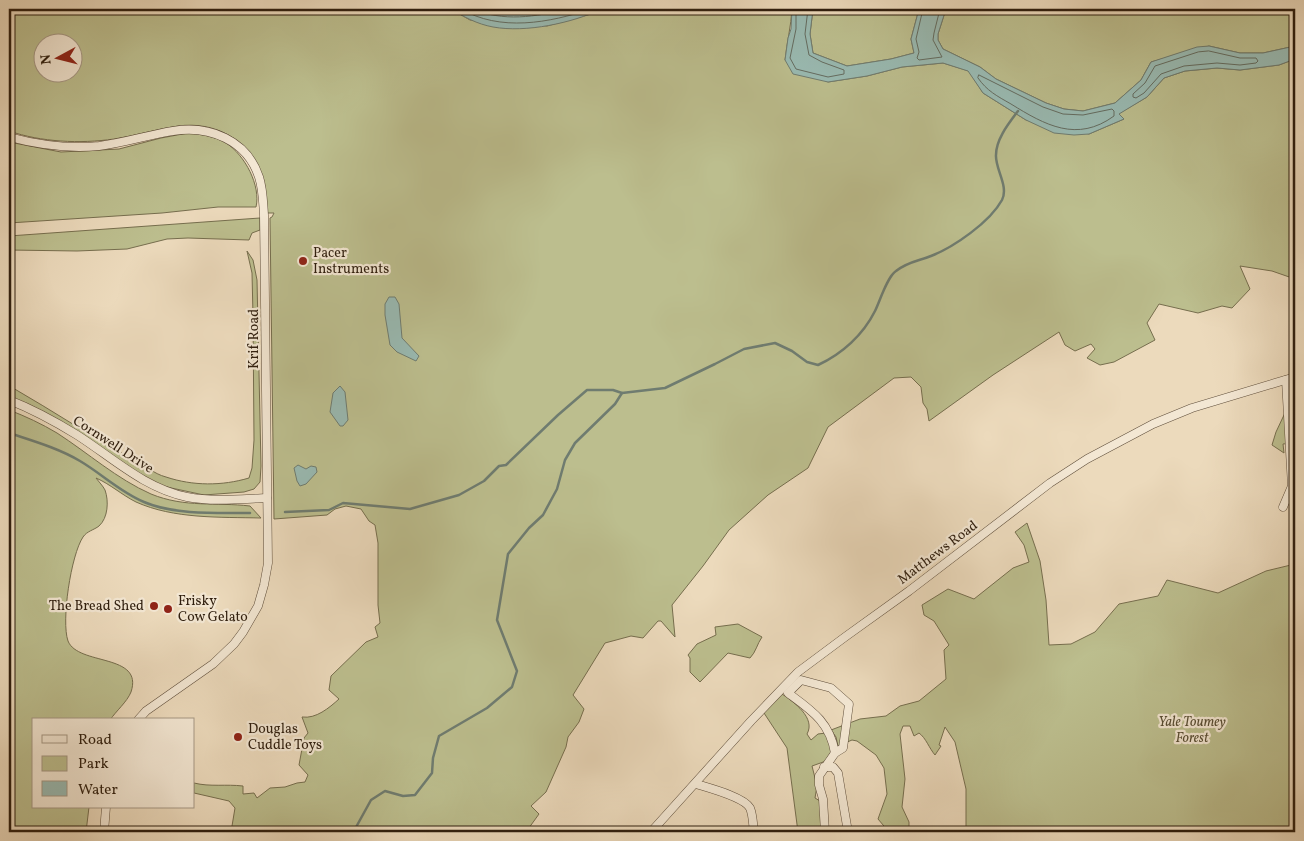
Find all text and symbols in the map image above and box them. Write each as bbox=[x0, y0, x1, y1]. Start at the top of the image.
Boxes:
north arrow bbox=[32, 32, 82, 82]
text: N bbox=[37, 53, 57, 66]
place label: Pacer Instruments bbox=[313, 244, 389, 279]
marker: Pacer Instruments bbox=[297, 255, 309, 267]
street label: Krif Road bbox=[245, 309, 264, 369]
street label: Cornwell Drive bbox=[69, 412, 157, 478]
street label: Matthews Road bbox=[894, 517, 982, 589]
place label: Frisky Cow Gelato bbox=[178, 592, 248, 627]
place label: The Bread Shed bbox=[49, 597, 144, 616]
marker: The Bread Shed bbox=[148, 600, 160, 612]
marker: Frisky Cow Gelato bbox=[162, 603, 174, 615]
park label: Yale Toumey Forest bbox=[1158, 713, 1226, 748]
legend bbox=[32, 718, 195, 808]
place label: Douglas Cuddle Toys bbox=[248, 720, 322, 755]
text: Road bbox=[78, 730, 112, 751]
marker: Douglas Cuddle Toys bbox=[232, 731, 244, 743]
text: Park bbox=[78, 754, 109, 775]
text: Water bbox=[78, 780, 118, 801]

